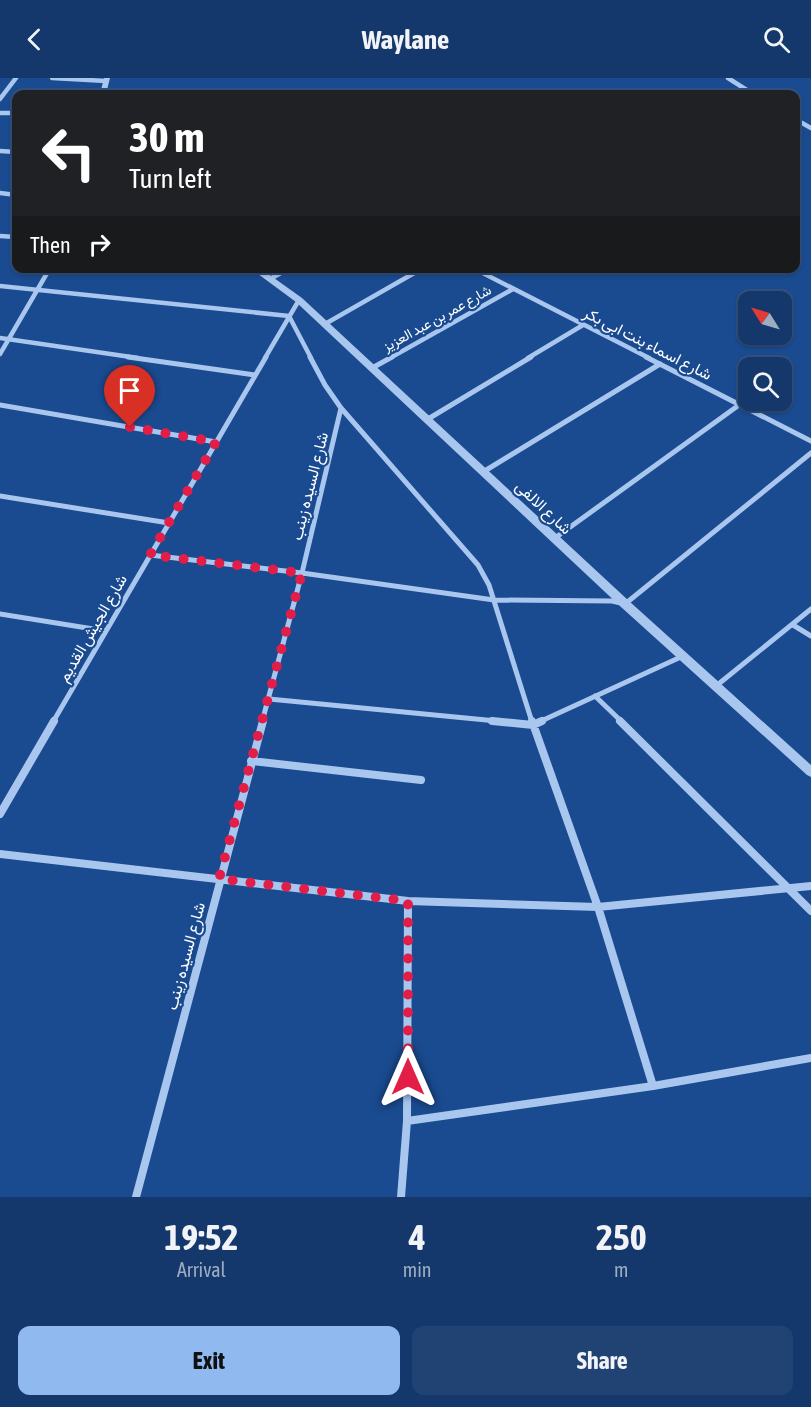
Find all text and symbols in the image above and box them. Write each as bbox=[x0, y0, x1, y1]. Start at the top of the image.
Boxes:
icon: back bbox=[18, 23, 51, 56]
icon: search bbox=[760, 23, 793, 56]
text: Waylane bbox=[362, 24, 449, 55]
text: 30 m bbox=[129, 113, 204, 161]
icon: left bbox=[30, 114, 108, 192]
text: Turn left bbox=[129, 163, 212, 194]
icon: right bbox=[83, 228, 116, 261]
text: Then bbox=[30, 232, 71, 258]
street label: شارع عمر بن عبد العزيز bbox=[379, 282, 495, 358]
north arrow bbox=[738, 291, 792, 345]
map controls bbox=[738, 291, 792, 411]
street label: شارع اسماء بنت ابى بكر bbox=[579, 302, 715, 386]
button: search bbox=[738, 357, 792, 411]
pin bbox=[104, 365, 155, 427]
icon: arrive bbox=[113, 374, 146, 407]
street label: شارع السيده زينب bbox=[287, 430, 334, 543]
street label: شارع الالفى bbox=[510, 476, 576, 540]
street label: شارع الجيش القديم bbox=[54, 571, 133, 687]
street label: شارع السيده زينب bbox=[162, 900, 211, 1013]
position arrow bbox=[376, 1045, 440, 1109]
text: 19:52 bbox=[164, 1216, 238, 1258]
text: 4 bbox=[409, 1216, 426, 1258]
text: 250 bbox=[596, 1216, 647, 1258]
text: Arrival bbox=[177, 1258, 226, 1281]
text: min bbox=[403, 1258, 432, 1281]
text: m bbox=[614, 1258, 628, 1281]
button: Exit bbox=[18, 1326, 400, 1395]
button: Share bbox=[412, 1326, 793, 1395]

